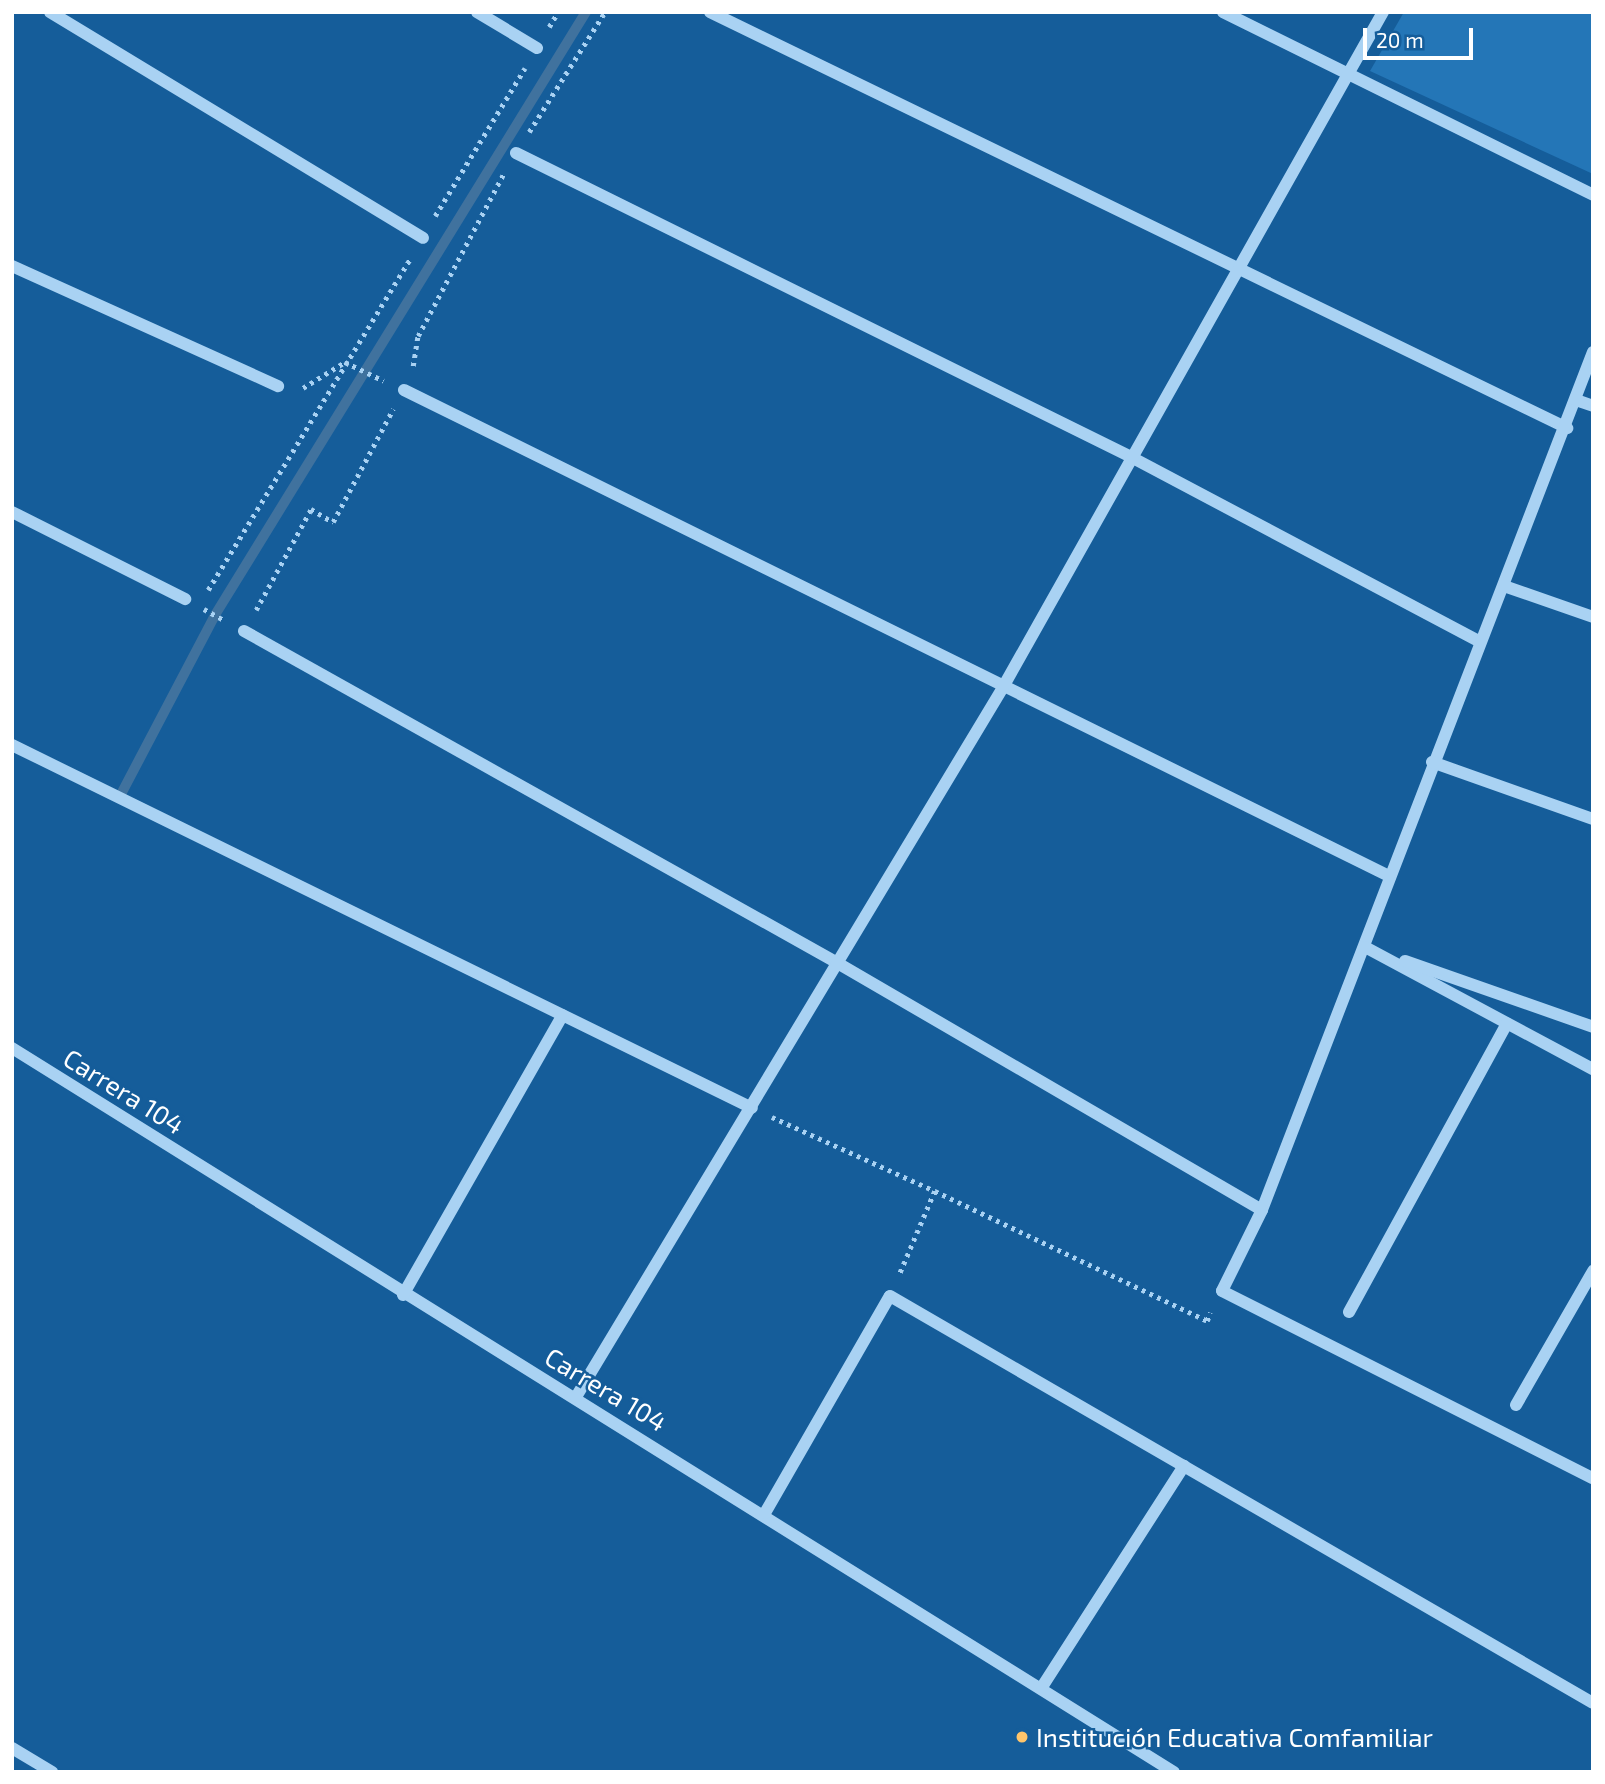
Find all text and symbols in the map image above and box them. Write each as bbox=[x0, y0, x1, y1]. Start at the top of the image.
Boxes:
scale bar bbox=[1367, 14, 1477, 58]
text: 20 m bbox=[1376, 27, 1424, 52]
street label: Carrera 104 bbox=[58, 1042, 190, 1140]
street label: Carrera 104 bbox=[540, 1341, 672, 1437]
place label: Institución Educativa Comfamiliar bbox=[1036, 1721, 1433, 1753]
marker: Institución Educativa Comfamiliar bbox=[1014, 1729, 1030, 1745]

